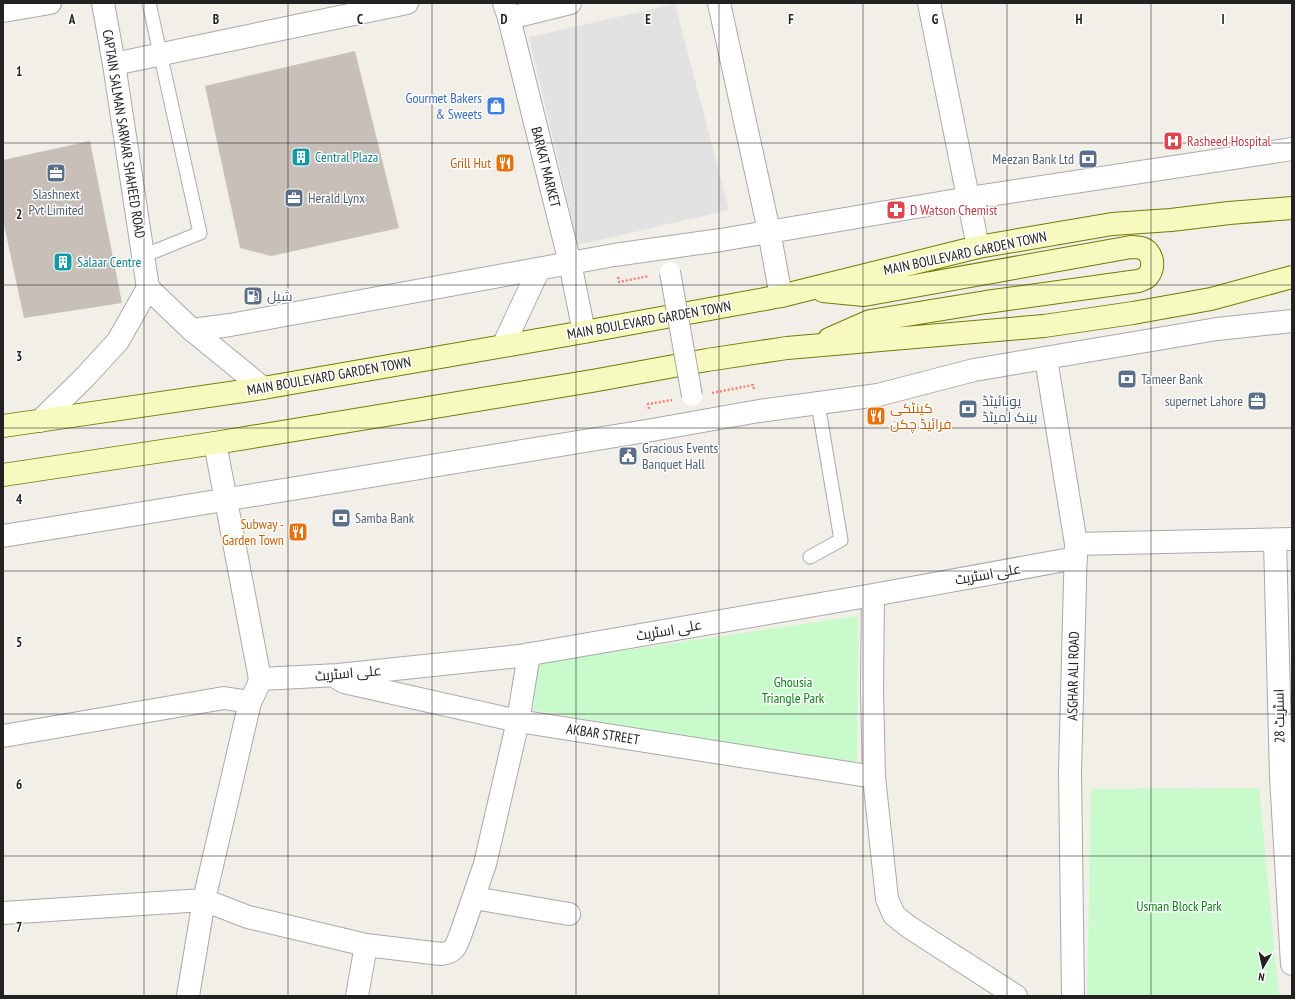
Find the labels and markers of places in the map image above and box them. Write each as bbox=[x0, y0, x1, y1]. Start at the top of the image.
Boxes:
place label: Gourmet Bakers & Sweets bbox=[406, 89, 482, 123]
shop icon: Gourmet Bakers & Sweets bbox=[485, 95, 507, 117]
hospital icon: Rasheed Hospital bbox=[1162, 130, 1184, 152]
place label: Rasheed Hospital bbox=[1187, 132, 1272, 150]
building icon: Central Plaza bbox=[290, 146, 312, 168]
place label: Central Plaza bbox=[315, 148, 378, 166]
bank icon: Meezan Bank Ltd bbox=[1077, 148, 1099, 170]
place label: Meezan Bank Ltd bbox=[992, 150, 1074, 168]
restaurant icon: Grill Hut bbox=[494, 152, 516, 174]
place label: Grill Hut bbox=[450, 154, 491, 172]
office icon: Slashnext Pvt Limited bbox=[45, 162, 67, 184]
place label: Slashnext Pvt Limited bbox=[28, 185, 84, 219]
office icon: Herald Lynx bbox=[283, 187, 305, 209]
place label: Herald Lynx bbox=[308, 189, 365, 207]
pharmacy icon: D Watson Chemist bbox=[885, 199, 907, 221]
place label: D Watson Chemist bbox=[910, 201, 998, 219]
building icon: Salaar Centre bbox=[52, 251, 74, 273]
place label: Salaar Centre bbox=[77, 253, 141, 271]
fuel station icon: شیل bbox=[242, 285, 264, 307]
place label: شیل bbox=[267, 287, 292, 305]
bank icon: Tameer Bank bbox=[1116, 368, 1138, 390]
place label: Tameer Bank bbox=[1141, 370, 1203, 388]
office icon: supernet Lahore bbox=[1246, 390, 1268, 412]
place label: یونائیٹڈ بینک لمیٹڈ bbox=[982, 392, 1037, 426]
place label: supernet Lahore bbox=[1165, 392, 1243, 410]
bank icon: یونائیٹڈ بینک لمیٹڈ bbox=[957, 398, 979, 420]
place label: کینٹکی فرائیڈ چکن bbox=[890, 399, 952, 434]
restaurant icon: کینٹکی فرائیڈ چکن bbox=[865, 405, 887, 427]
place label: Gracious Events Banquet Hall bbox=[642, 439, 718, 473]
public building icon: Gracious Events Banquet Hall bbox=[617, 445, 639, 467]
bank icon: Samba Bank bbox=[330, 507, 352, 529]
place label: Samba Bank bbox=[355, 509, 415, 527]
place label: Subway - Garden Town bbox=[222, 515, 284, 549]
restaurant icon: Subway - Garden Town bbox=[287, 521, 309, 543]

